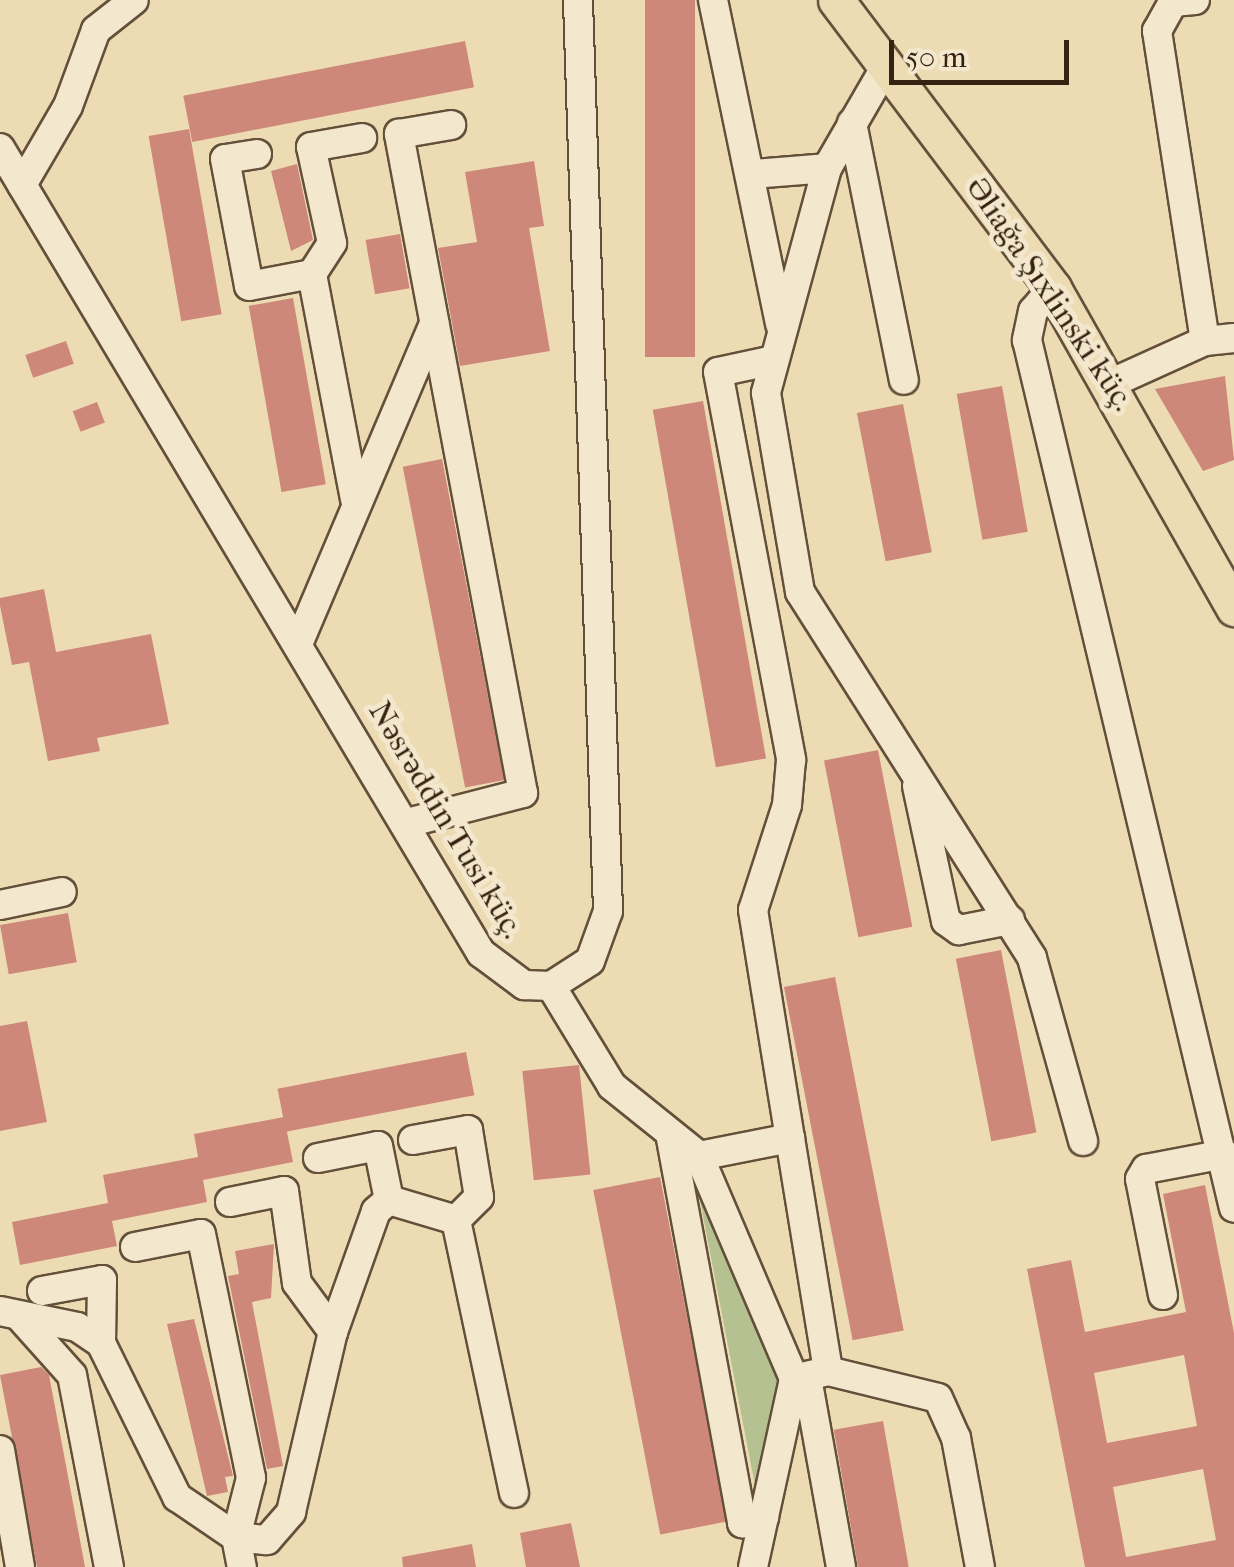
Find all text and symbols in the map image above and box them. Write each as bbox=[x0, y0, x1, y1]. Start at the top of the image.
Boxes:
scale bar bbox=[894, 20, 1074, 82]
text: 50 m bbox=[906, 40, 967, 75]
street label: Əliağa Şıxlinski küç. bbox=[957, 170, 1143, 418]
street label: Nəsrəddin Tusi küç. bbox=[360, 694, 532, 946]

